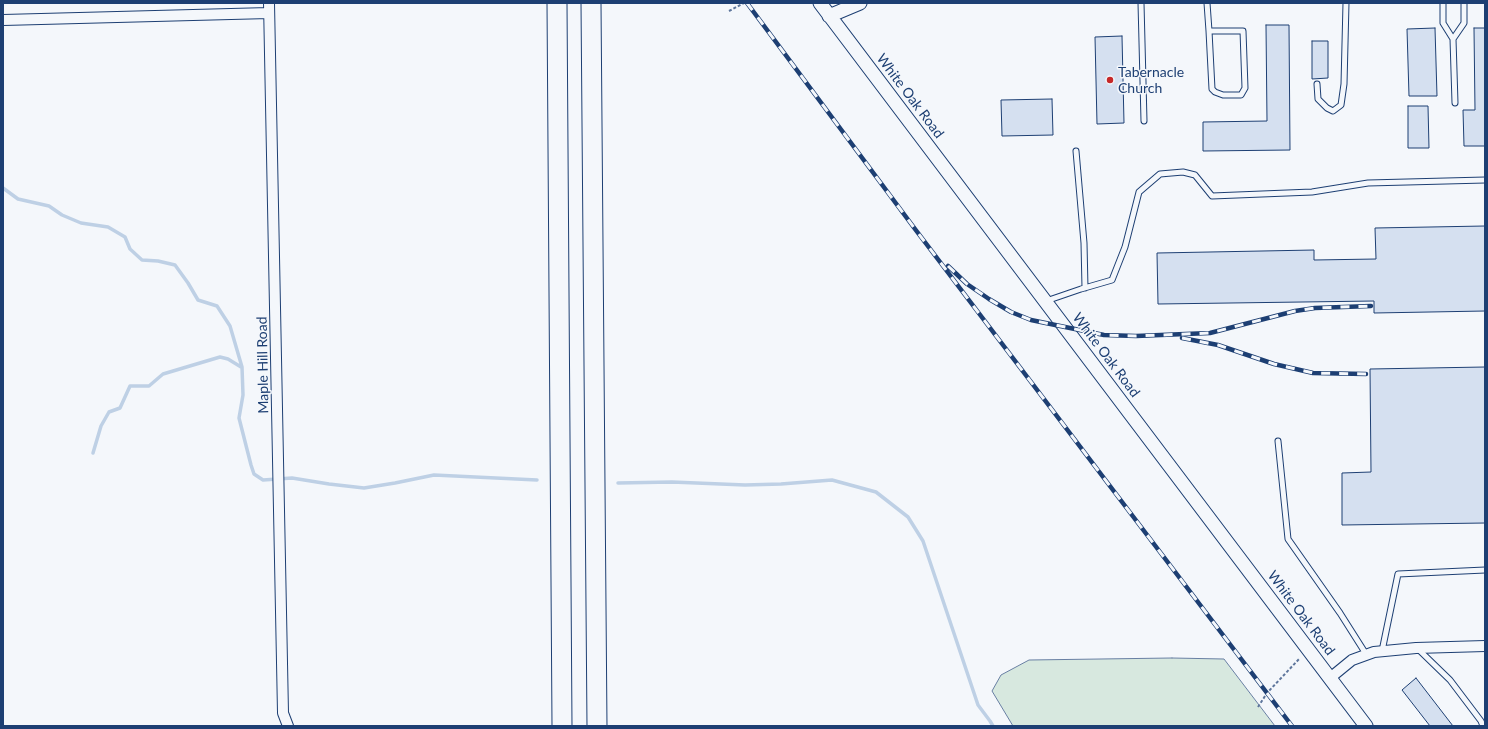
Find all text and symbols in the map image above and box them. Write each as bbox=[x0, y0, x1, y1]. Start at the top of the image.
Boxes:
street label: White Oak Road bbox=[873, 50, 947, 142]
place label: Tabernacle Church bbox=[1118, 64, 1184, 96]
marker: Tabernacle Church bbox=[1105, 75, 1115, 85]
street label: White Oak Road bbox=[1069, 309, 1143, 401]
street label: Maple Hill Road bbox=[254, 316, 272, 414]
street label: White Oak Road bbox=[1264, 567, 1338, 659]

